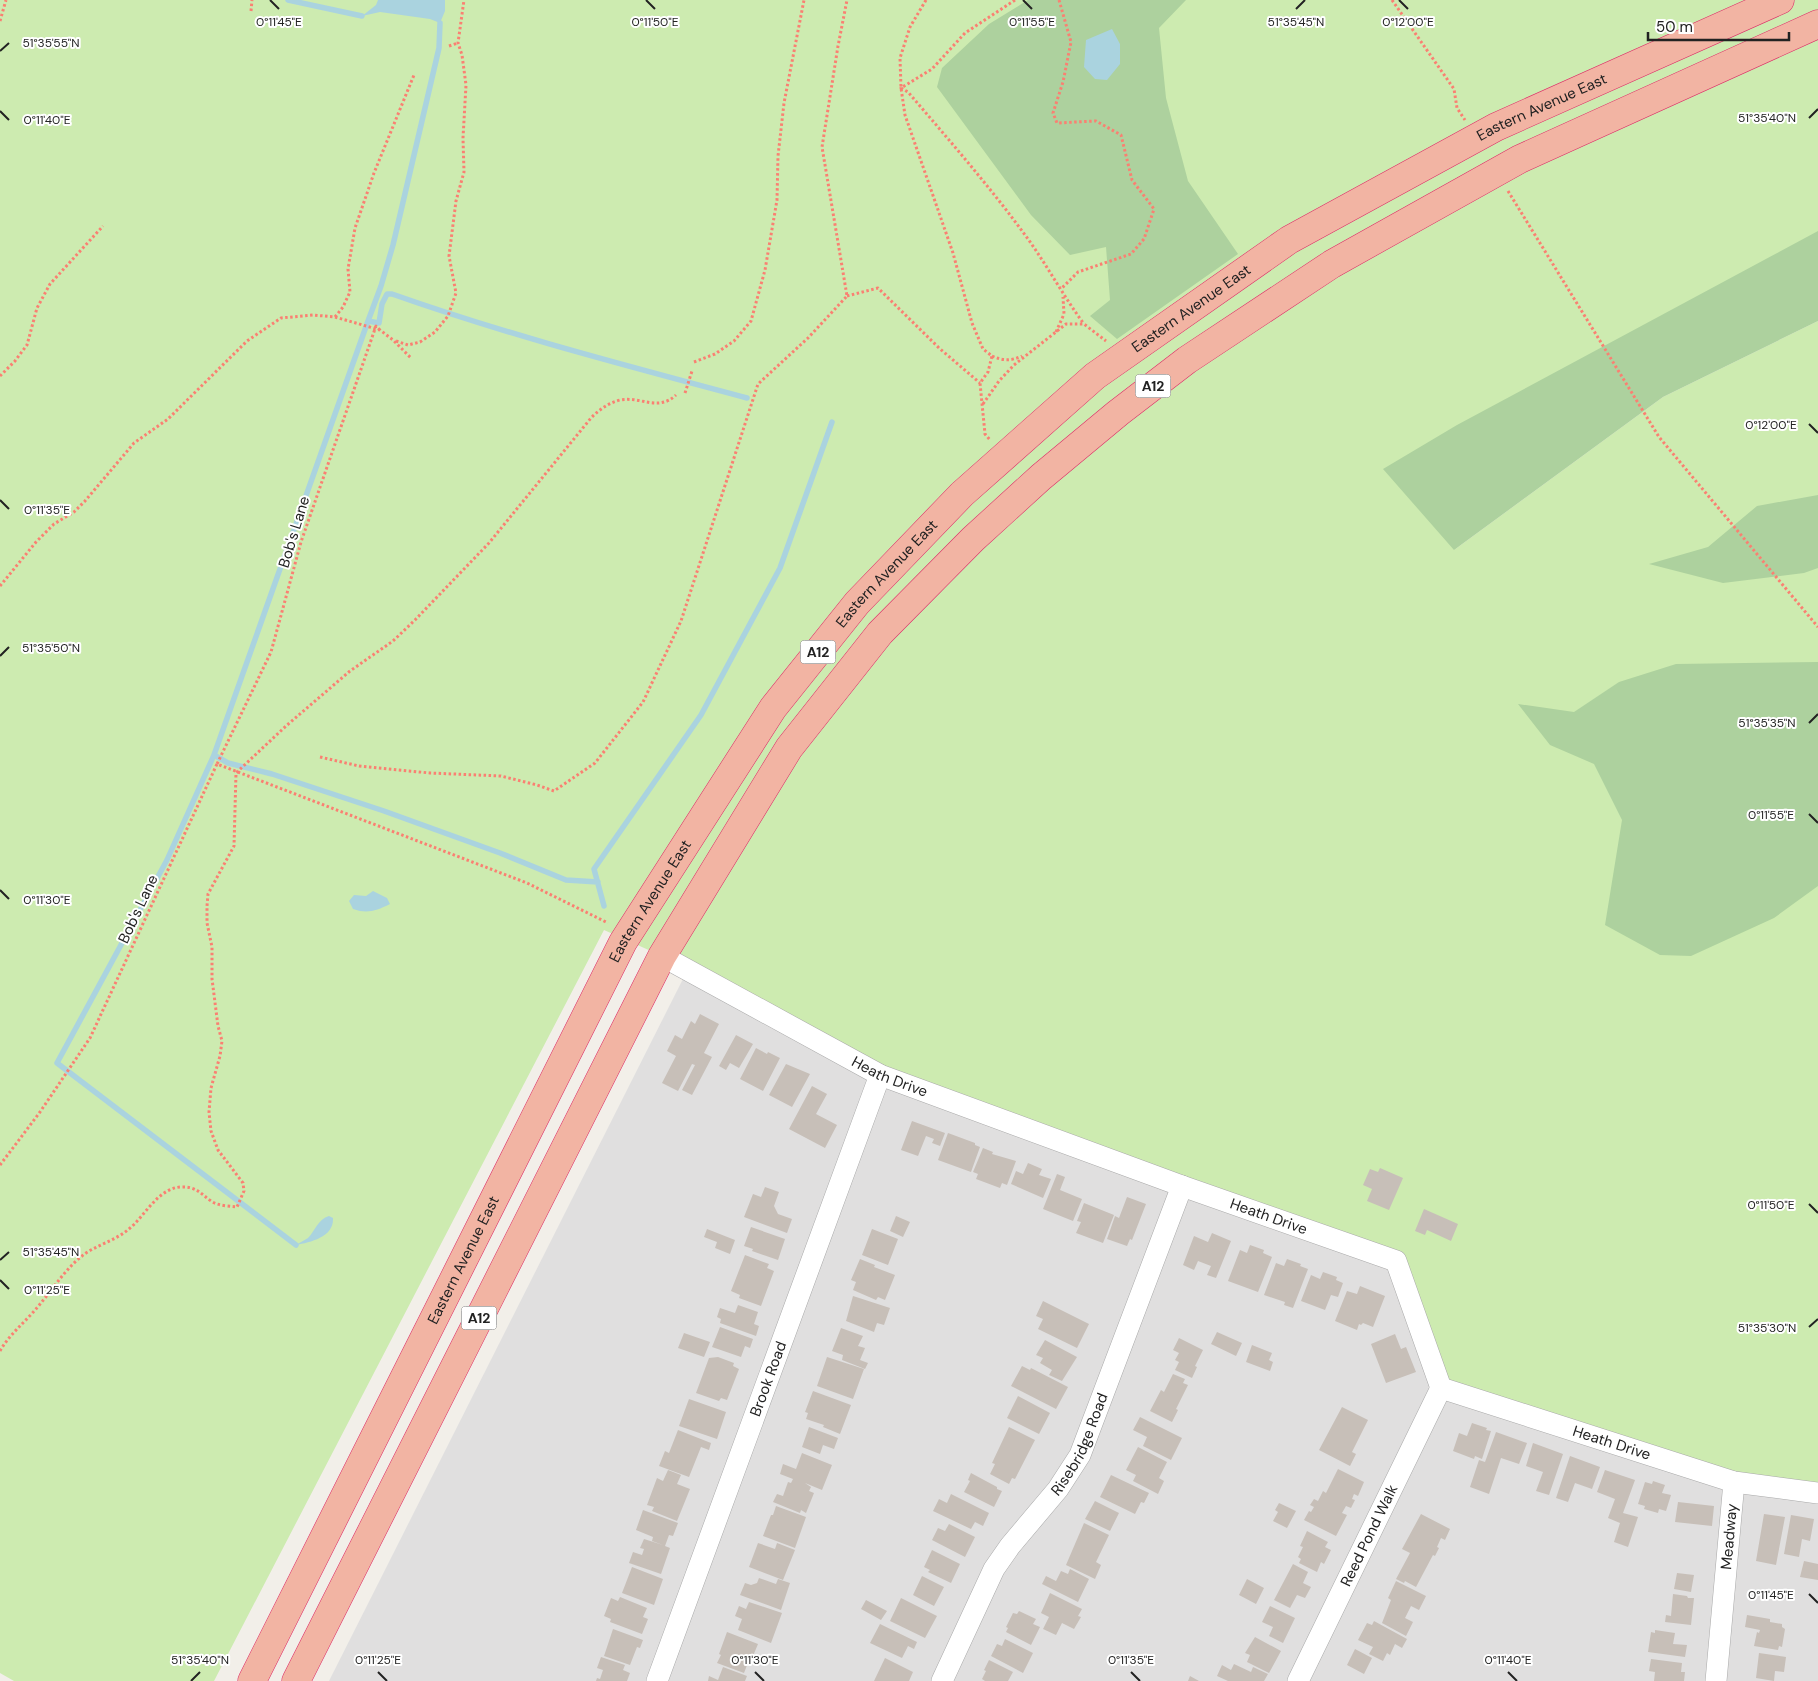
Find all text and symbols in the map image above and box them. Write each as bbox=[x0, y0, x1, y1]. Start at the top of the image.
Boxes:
scale bar bbox=[1648, 10, 1789, 42]
text: 0°11'45"E bbox=[256, 14, 302, 30]
text: 0°11'50"E bbox=[631, 14, 679, 30]
text: 0°11'55"E bbox=[1009, 14, 1055, 30]
text: 51°35'45"N bbox=[1268, 14, 1324, 30]
text: 0°12'00"E bbox=[1382, 14, 1434, 30]
text: 50 m bbox=[1656, 17, 1693, 37]
text: 51°35'55"N bbox=[22, 35, 80, 51]
street label: Eastern Avenue East bbox=[1473, 69, 1610, 146]
text: 51°35'40"N bbox=[1738, 110, 1796, 126]
text: 0°11'40"E bbox=[24, 112, 71, 128]
street label: Eastern Avenue East bbox=[1128, 260, 1255, 357]
road number: A12 bbox=[1136, 374, 1170, 398]
text: 0°12'00"E bbox=[1745, 417, 1797, 433]
street label: Bob's Lane bbox=[274, 494, 314, 570]
text: 0°11'35"E bbox=[24, 502, 70, 518]
street label: Eastern Avenue East bbox=[831, 515, 942, 632]
text: 51°35'50"N bbox=[22, 640, 80, 656]
road number: A12 bbox=[800, 640, 836, 664]
text: 51°35'35"N bbox=[1738, 715, 1796, 731]
text: 0°11'55"E bbox=[1748, 807, 1794, 823]
street label: Eastern Avenue East bbox=[604, 836, 696, 966]
street label: Bob's Lane bbox=[113, 871, 163, 947]
text: 0°11'30"E bbox=[23, 892, 71, 908]
street label: Heath Drive bbox=[848, 1051, 930, 1102]
street label: Eastern Avenue East bbox=[423, 1192, 504, 1328]
street label: Heath Drive bbox=[1227, 1194, 1310, 1239]
text: 0°11'50"E bbox=[1747, 1197, 1795, 1213]
text: 51°35'45"N bbox=[23, 1244, 79, 1260]
text: 0°11'25"E bbox=[24, 1282, 70, 1298]
road number: A12 bbox=[462, 1306, 496, 1330]
text: 51°35'30"N bbox=[1738, 1320, 1796, 1336]
street label: Brook Road bbox=[745, 1338, 791, 1419]
street label: Risebridge Road bbox=[1046, 1390, 1113, 1500]
street label: Heath Drive bbox=[1570, 1421, 1653, 1465]
street label: Reed Pond Walk bbox=[1336, 1481, 1403, 1590]
street label: Meadway bbox=[1716, 1502, 1742, 1570]
text: 0°11'45"E bbox=[1748, 1587, 1794, 1603]
text: 51°35'40"N bbox=[171, 1652, 229, 1668]
text: 0°11'25"E bbox=[355, 1652, 401, 1668]
text: 0°11'30"E bbox=[731, 1652, 779, 1668]
text: 0°11'35"E bbox=[1108, 1652, 1154, 1668]
text: 0°11'40"E bbox=[1485, 1652, 1532, 1668]

